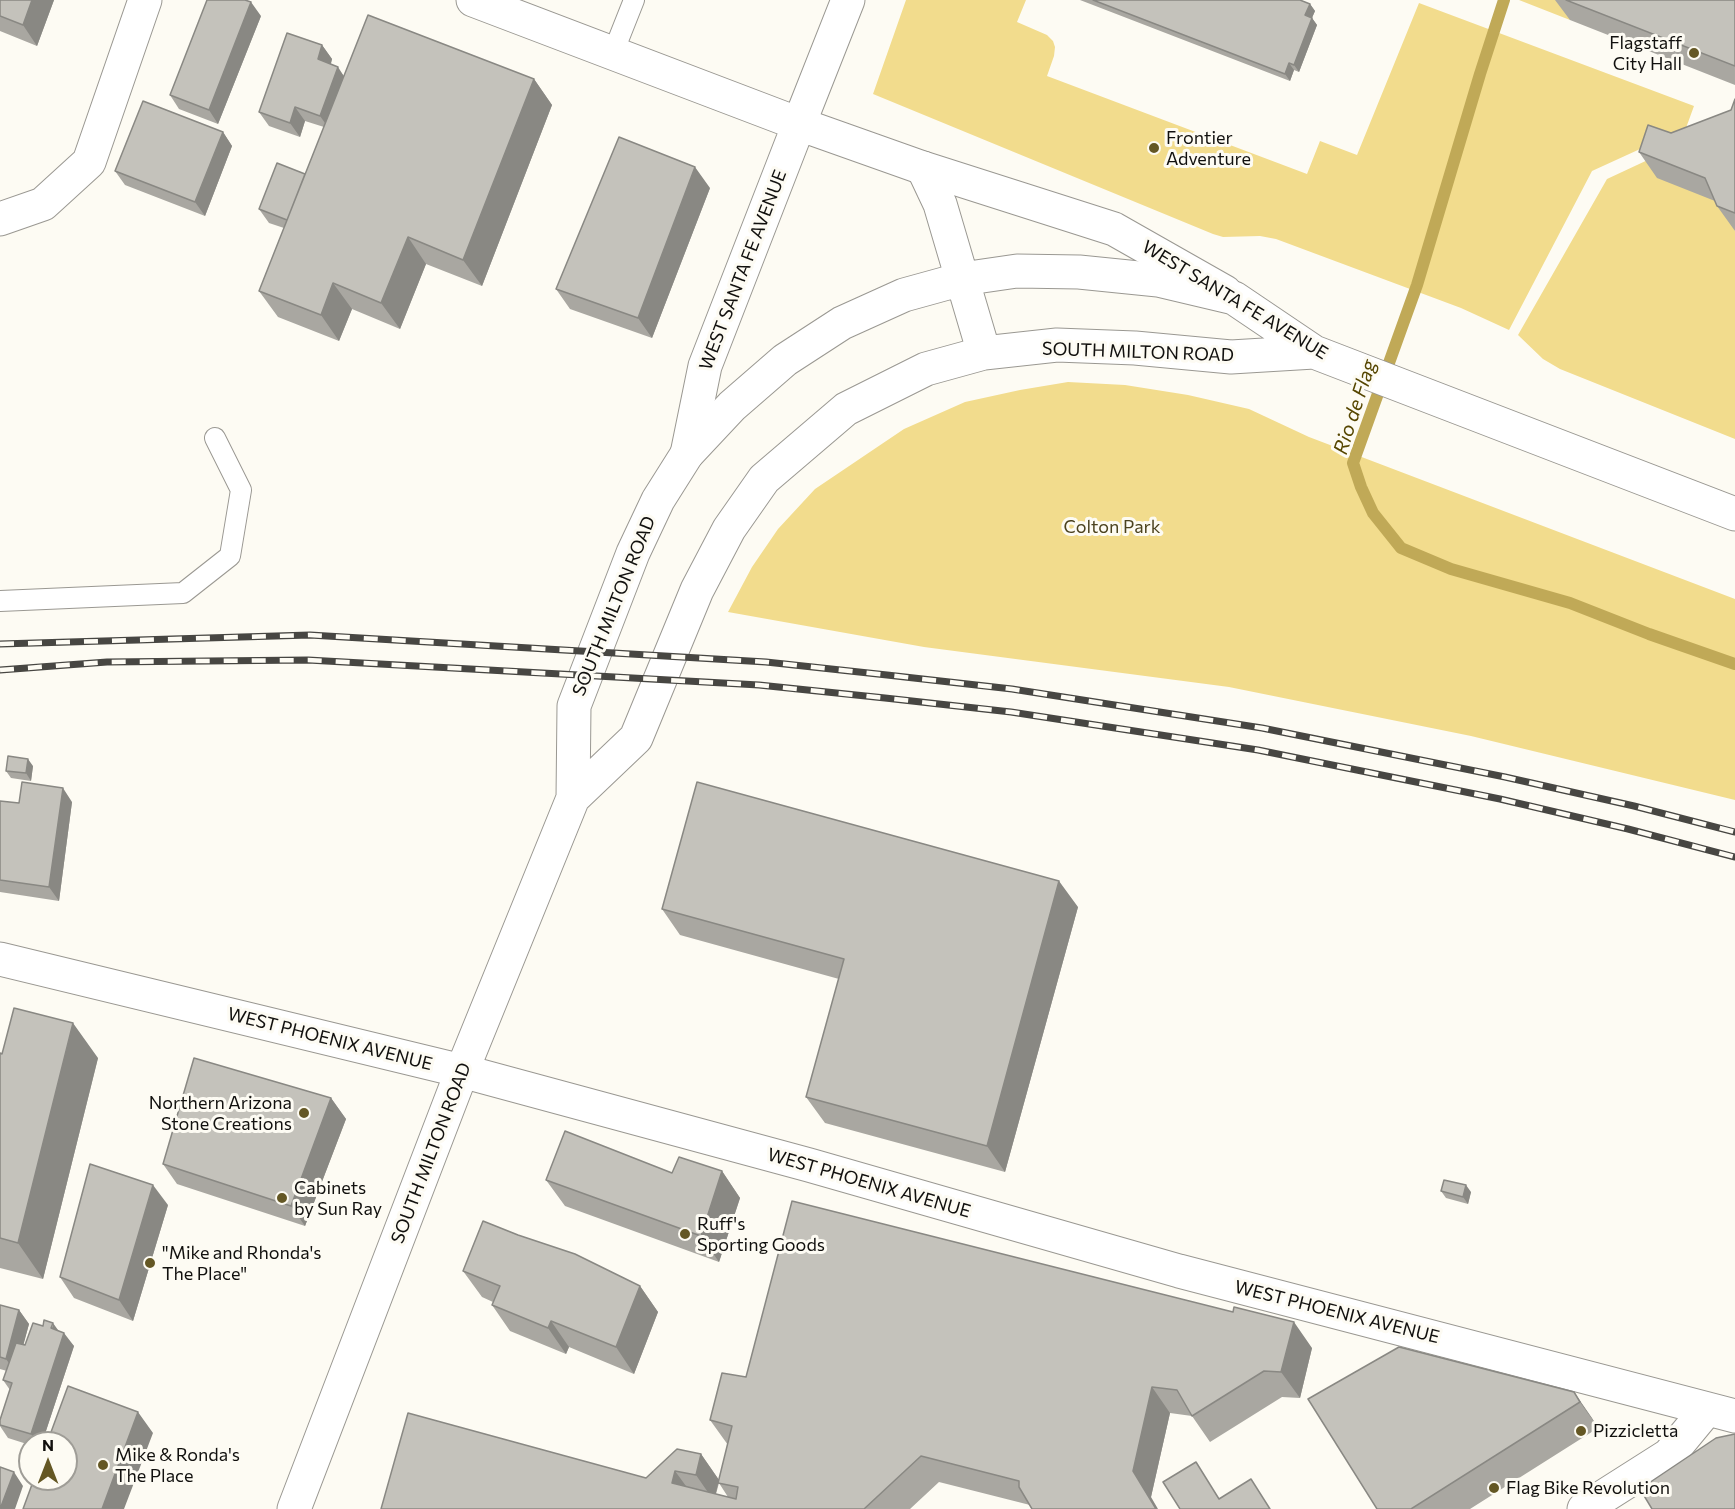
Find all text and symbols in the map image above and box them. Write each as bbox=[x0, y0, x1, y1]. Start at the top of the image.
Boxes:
place label: Flagstaff City Hall bbox=[1609, 32, 1682, 74]
marker: Flagstaff City Hall bbox=[1687, 46, 1701, 60]
place label: Frontier Adventure bbox=[1166, 127, 1251, 170]
marker: Frontier Adventure bbox=[1147, 141, 1161, 155]
street label: WEST SANTA FE AVENUE bbox=[695, 167, 791, 373]
street label: WEST SANTA FE AVENUE bbox=[1138, 236, 1332, 364]
street label: SOUTH MILTON ROAD bbox=[1042, 338, 1234, 366]
water label: Rio de Flag bbox=[1328, 357, 1382, 457]
street label: SOUTH MILTON ROAD bbox=[568, 513, 660, 699]
park label: Colton Park bbox=[1063, 516, 1161, 538]
street label: WEST PHOENIX AVENUE bbox=[225, 1003, 435, 1075]
street label: SOUTH MILTON ROAD bbox=[387, 1059, 475, 1247]
place label: Northern Arizona Stone Creations bbox=[149, 1092, 292, 1134]
marker: Northern Arizona Stone Creations bbox=[297, 1106, 311, 1120]
street label: WEST PHOENIX AVENUE bbox=[765, 1144, 973, 1222]
place label: Cabinets by Sun Ray bbox=[294, 1177, 382, 1220]
marker: Cabinets by Sun Ray bbox=[275, 1191, 289, 1205]
place label: Ruff's Sporting Goods bbox=[697, 1213, 825, 1256]
marker: Ruff's Sporting Goods bbox=[678, 1227, 692, 1241]
place label: "Mike and Rhonda's The Place" bbox=[162, 1242, 321, 1284]
marker: "Mike and Rhonda's The Place" bbox=[143, 1256, 157, 1270]
street label: WEST PHOENIX AVENUE bbox=[1232, 1276, 1442, 1348]
place label: Pizzicletta bbox=[1593, 1420, 1678, 1442]
marker: Pizzicletta bbox=[1574, 1424, 1588, 1438]
north arrow bbox=[18, 1431, 78, 1491]
text: N bbox=[42, 1435, 54, 1454]
place label: Mike & Ronda's The Place bbox=[115, 1444, 240, 1486]
marker: Mike & Ronda's The Place bbox=[96, 1458, 110, 1472]
place label: Flag Bike Revolution bbox=[1506, 1477, 1670, 1499]
marker: Flag Bike Revolution bbox=[1487, 1481, 1501, 1495]

